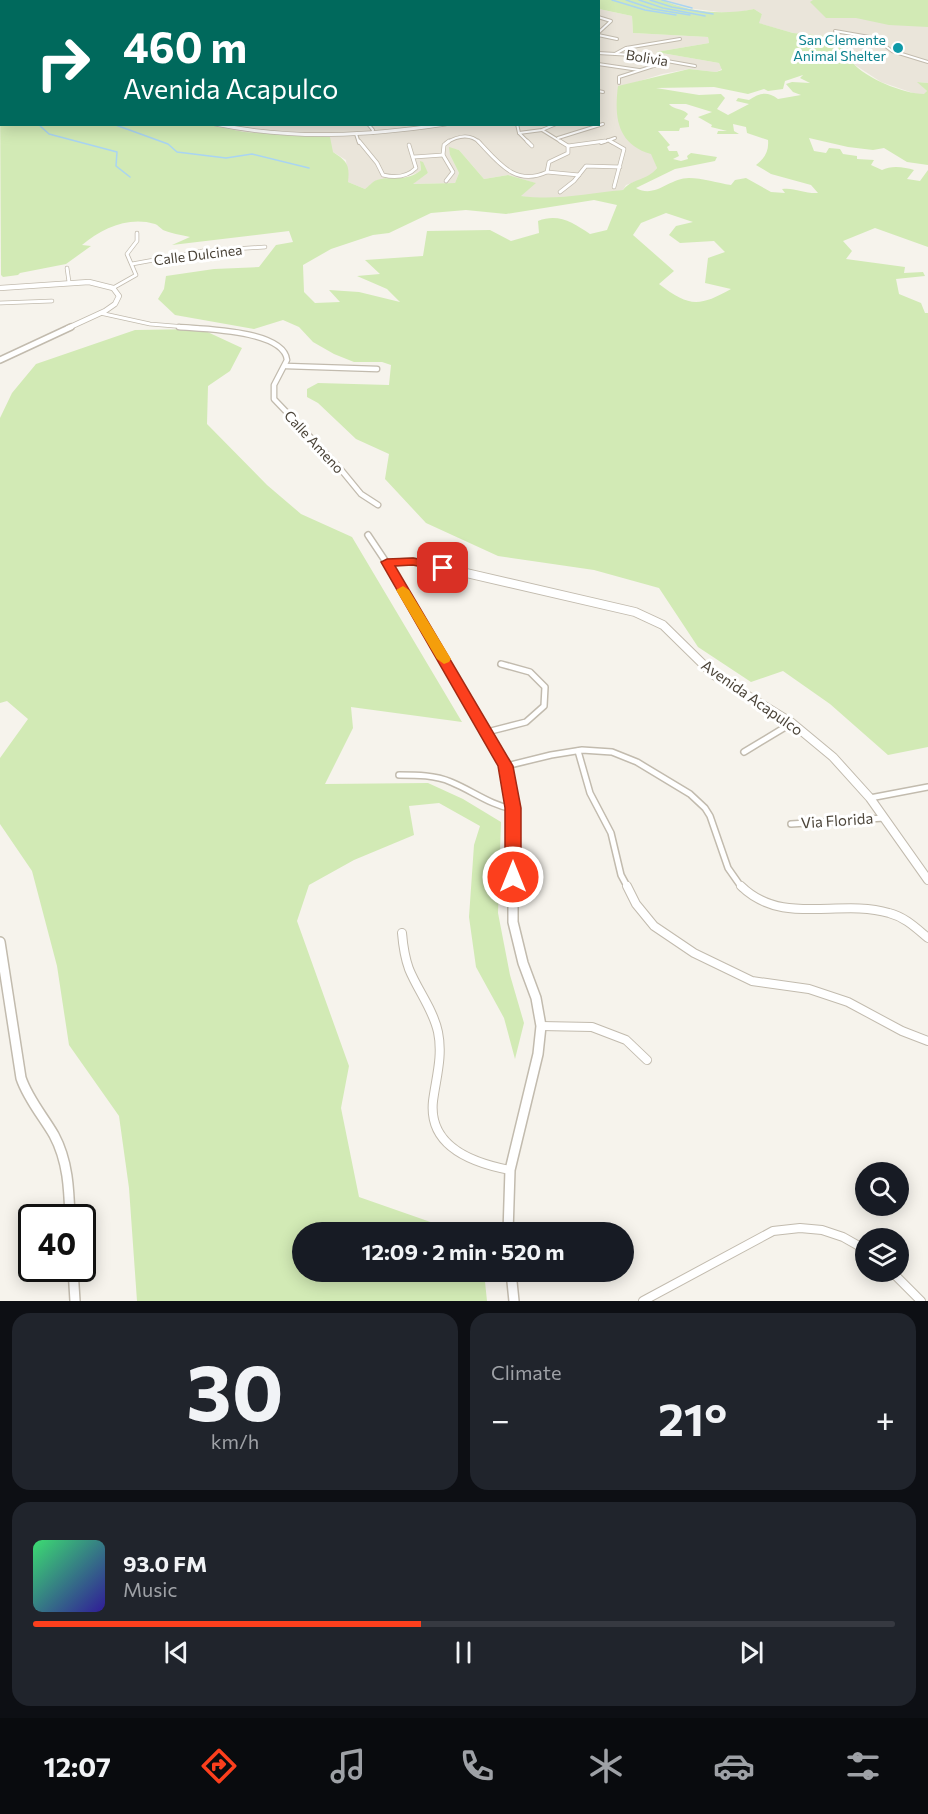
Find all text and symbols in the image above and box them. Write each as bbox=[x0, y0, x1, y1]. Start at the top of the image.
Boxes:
text: 460 m bbox=[123, 20, 247, 72]
icon: right bbox=[24, 24, 102, 102]
place label: San Clemente Animal Shelter bbox=[793, 31, 886, 64]
marker: San Clemente Animal Shelter bbox=[891, 41, 905, 55]
street label: Bolivia bbox=[625, 46, 669, 69]
text: Avenida Acapulco bbox=[123, 72, 338, 105]
street label: Calle Dulcinea bbox=[153, 241, 243, 268]
street label: Calle Ameno bbox=[281, 407, 348, 477]
pin bbox=[417, 542, 468, 593]
icon: arrive bbox=[426, 551, 459, 584]
street label: Avenida Acapulco bbox=[698, 655, 807, 739]
street label: Via Florida bbox=[800, 808, 874, 832]
position arrow bbox=[481, 845, 545, 909]
map controls bbox=[855, 1162, 909, 1282]
button: search bbox=[855, 1162, 909, 1216]
speed limit sign: 40 bbox=[18, 1204, 96, 1282]
button: layers bbox=[855, 1228, 909, 1282]
text: 12:09 · 2 min · 520 m bbox=[362, 1238, 564, 1265]
text: 30 bbox=[186, 1342, 284, 1437]
text: Climate bbox=[491, 1360, 561, 1384]
text: 21° bbox=[658, 1390, 727, 1445]
text: − bbox=[491, 1398, 510, 1439]
text: + bbox=[876, 1398, 895, 1439]
text: km/h bbox=[211, 1429, 259, 1453]
text: 93.0 FM bbox=[123, 1550, 207, 1577]
text: Music bbox=[123, 1577, 177, 1601]
icon: previous bbox=[160, 1636, 193, 1669]
icon: pause bbox=[447, 1636, 480, 1669]
icon: next bbox=[735, 1636, 768, 1669]
icon: directions bbox=[198, 1745, 240, 1787]
icon: music bbox=[327, 1745, 369, 1787]
icon: phone bbox=[456, 1745, 498, 1787]
icon: climate bbox=[585, 1745, 627, 1787]
icon: car bbox=[713, 1745, 755, 1787]
icon: filters bbox=[842, 1745, 884, 1787]
text: 12:07 bbox=[43, 1750, 111, 1783]

